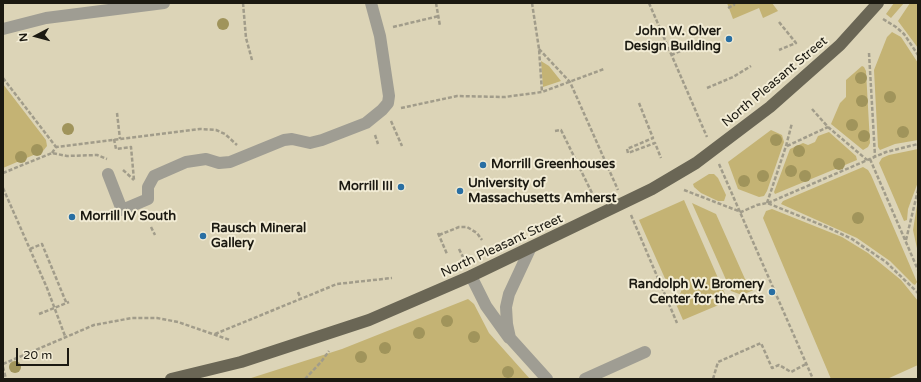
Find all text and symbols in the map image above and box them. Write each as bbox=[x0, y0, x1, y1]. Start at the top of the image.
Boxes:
north arrow bbox=[16, 16, 56, 56]
place label: John W. Olver Design Building bbox=[624, 24, 721, 55]
text: N bbox=[17, 32, 30, 42]
street label: North Pleasant Street bbox=[719, 33, 831, 131]
marker: John W. Olver Design Building bbox=[724, 34, 734, 44]
place label: Morrill Greenhouses bbox=[491, 157, 615, 173]
marker: Morrill Greenhouses bbox=[478, 160, 488, 170]
place label: University of Massachusetts Amherst bbox=[468, 176, 616, 207]
place label: Morrill III bbox=[339, 179, 393, 195]
marker: Morrill III bbox=[396, 182, 406, 192]
marker: University of Massachusetts Amherst bbox=[455, 186, 465, 196]
place label: Morrill IV South bbox=[80, 209, 176, 225]
street label: North Pleasant Street bbox=[439, 211, 565, 281]
marker: Morrill IV South bbox=[67, 212, 77, 222]
place label: Rausch Mineral Gallery bbox=[211, 221, 306, 252]
marker: Rausch Mineral Gallery bbox=[198, 231, 208, 241]
place label: Randolph W. Bromery Center for the Arts bbox=[629, 277, 764, 308]
marker: Randolph W. Bromery Center for the Arts bbox=[767, 287, 777, 297]
scale bar bbox=[18, 340, 71, 366]
text: 20 m bbox=[23, 348, 52, 362]

